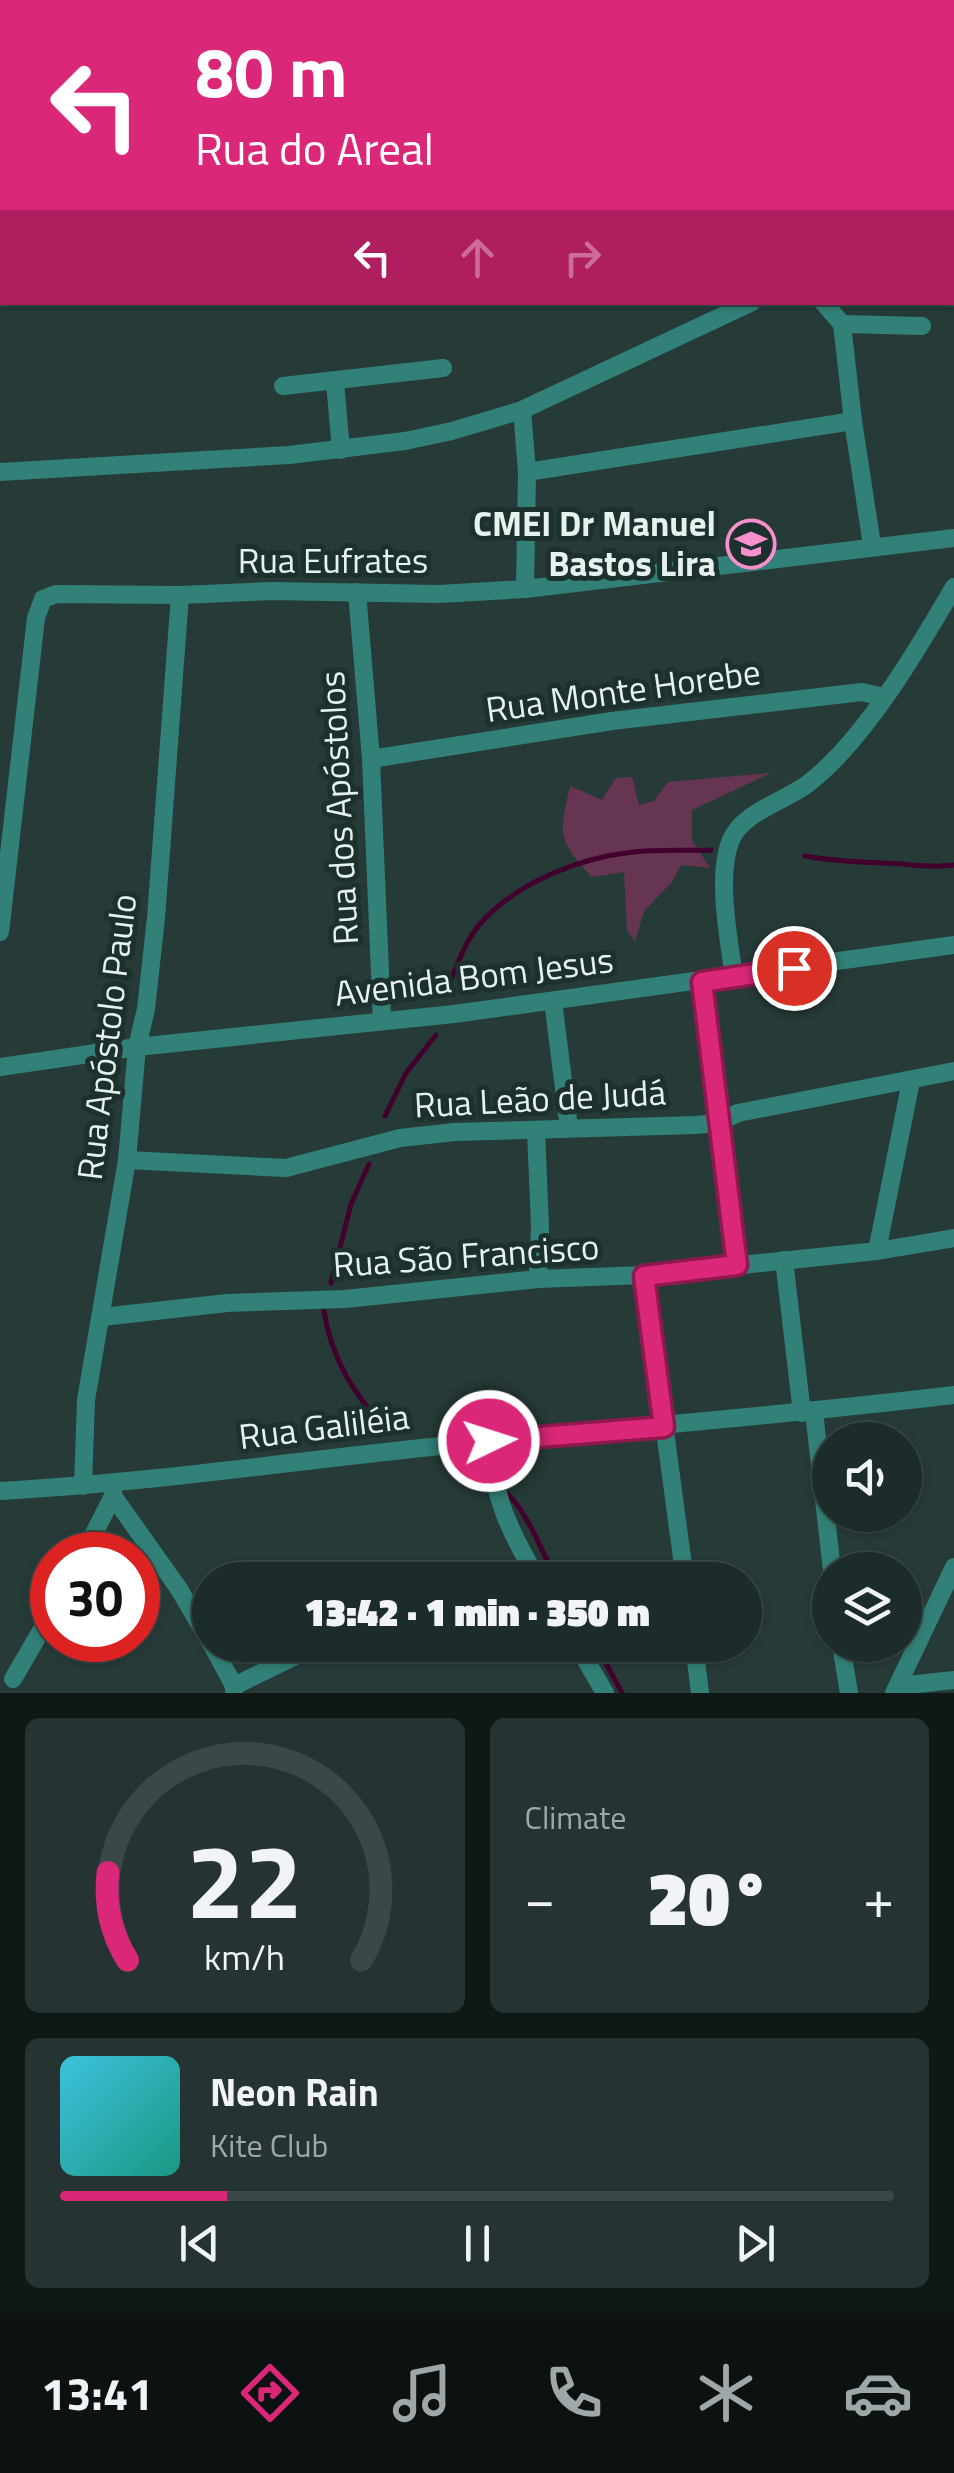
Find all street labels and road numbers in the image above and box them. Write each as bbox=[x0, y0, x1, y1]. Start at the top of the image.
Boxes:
street label: Rua Eufrates bbox=[238, 533, 428, 587]
street label: Rua Monte Horebe bbox=[482, 644, 764, 736]
street label: Rua dos Apóstolos bbox=[304, 670, 372, 946]
street label: Rua Apóstolo Paulo bbox=[62, 891, 150, 1183]
street label: Avenida Bom Jesus bbox=[331, 932, 616, 1020]
street label: Rua Leão de Judá bbox=[413, 1064, 667, 1132]
street label: Rua São Francisco bbox=[331, 1219, 601, 1291]
street label: Rua Galiléia bbox=[236, 1389, 412, 1463]

